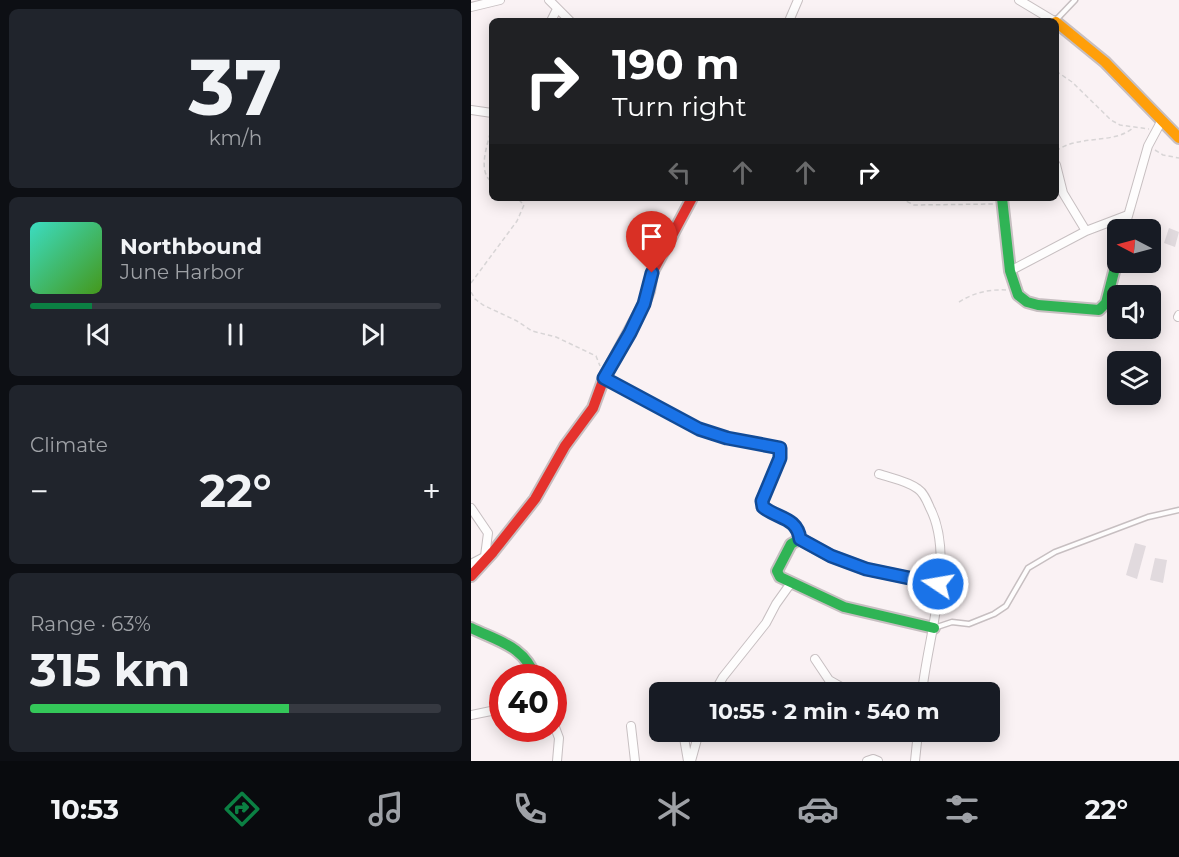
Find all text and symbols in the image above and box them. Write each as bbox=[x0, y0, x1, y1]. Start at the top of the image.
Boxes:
text: 190 m bbox=[612, 38, 740, 90]
text: 37 bbox=[189, 39, 282, 135]
icon: right bbox=[513, 42, 591, 120]
text: Turn right bbox=[612, 90, 747, 123]
text: km/h bbox=[209, 126, 262, 150]
icon: left bbox=[663, 156, 696, 189]
icon: ahead bbox=[726, 156, 759, 189]
icon: ahead bbox=[789, 156, 822, 189]
icon: right bbox=[852, 156, 885, 189]
pin bbox=[626, 211, 677, 273]
north arrow bbox=[1107, 219, 1161, 273]
map controls bbox=[1107, 219, 1161, 405]
icon: arrive bbox=[635, 220, 668, 253]
text: Northbound bbox=[120, 233, 262, 260]
text: June Harbor bbox=[120, 260, 244, 284]
button: sound bbox=[1107, 285, 1161, 339]
icon: previous bbox=[82, 318, 115, 351]
icon: pause bbox=[219, 318, 252, 351]
icon: next bbox=[356, 318, 389, 351]
button: layers bbox=[1107, 351, 1161, 405]
text: Climate bbox=[30, 433, 108, 457]
text: 22° bbox=[200, 463, 271, 518]
text: − bbox=[30, 471, 49, 511]
text: + bbox=[422, 471, 441, 511]
position arrow bbox=[906, 552, 970, 616]
text: Range · 63% bbox=[30, 612, 151, 636]
text: 315 km bbox=[30, 642, 190, 697]
speed limit sign: 40 bbox=[489, 664, 567, 742]
text: 10:55 · 2 min · 540 m bbox=[709, 698, 940, 725]
icon: directions bbox=[221, 788, 263, 830]
icon: music bbox=[365, 788, 407, 830]
icon: phone bbox=[509, 788, 551, 830]
icon: climate bbox=[653, 788, 695, 830]
icon: car bbox=[797, 788, 839, 830]
icon: filters bbox=[941, 788, 983, 830]
text: 10:53 bbox=[51, 793, 119, 826]
text: 22° bbox=[1085, 793, 1128, 826]

